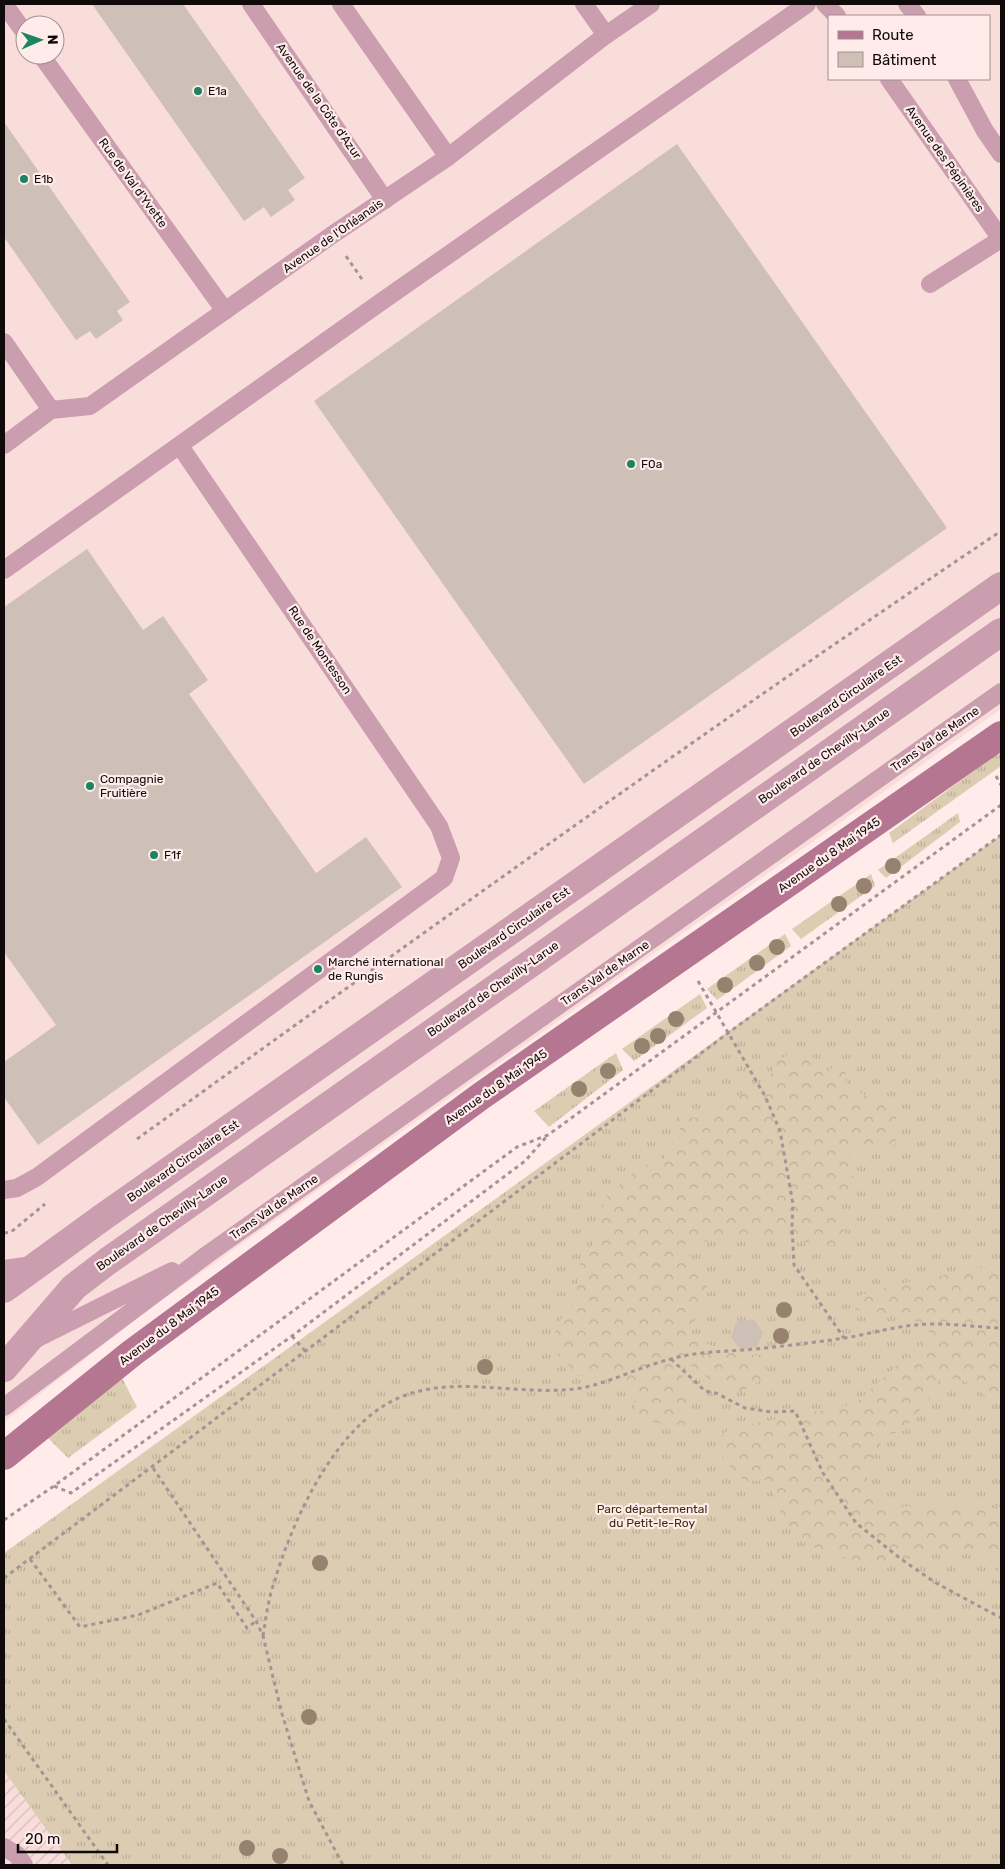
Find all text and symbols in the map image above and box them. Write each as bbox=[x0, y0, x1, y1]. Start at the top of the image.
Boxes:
north arrow bbox=[15, 15, 65, 65]
legend bbox=[828, 15, 990, 80]
text: Route bbox=[872, 26, 914, 44]
text: N bbox=[44, 34, 61, 45]
street label: Avenue de la Côte d'Azur bbox=[274, 40, 365, 162]
text: Bâtiment bbox=[872, 51, 936, 69]
place label: E1a bbox=[208, 84, 227, 98]
marker: E1a bbox=[192, 85, 204, 97]
street label: Avenue des Pépinières bbox=[903, 103, 987, 215]
street label: Rue de Val d'Yvette bbox=[96, 136, 170, 231]
place label: E1b bbox=[34, 172, 53, 186]
marker: E1b bbox=[18, 173, 30, 185]
street label: Avenue de l'Orléanais bbox=[280, 196, 386, 276]
place label: F0a bbox=[641, 457, 662, 471]
marker: F0a bbox=[625, 458, 637, 470]
street label: Rue de Montesson bbox=[285, 603, 355, 697]
street label: Boulevard Circulaire Est bbox=[788, 652, 905, 740]
street label: Trans Val de Marne bbox=[888, 703, 982, 775]
street label: Boulevard de Chevilly-Larue bbox=[756, 705, 893, 807]
place label: Compagnie Fruitière bbox=[100, 772, 164, 800]
marker: Compagnie Fruitière bbox=[84, 780, 96, 792]
street label: Avenue du 8 Mai 1945 bbox=[775, 814, 883, 896]
place label: F1f bbox=[164, 848, 181, 862]
marker: F1f bbox=[148, 849, 160, 861]
street label: Boulevard Circulaire Est bbox=[456, 884, 573, 972]
street label: Trans Val de Marne bbox=[558, 937, 652, 1009]
street label: Boulevard de Chevilly-Larue bbox=[425, 938, 562, 1040]
place label: Marché international de Rungis bbox=[328, 955, 443, 983]
marker: Marché international de Rungis bbox=[312, 963, 324, 975]
street label: Avenue du 8 Mai 1945 bbox=[442, 1046, 550, 1128]
street label: Boulevard Circulaire Est bbox=[125, 1117, 242, 1205]
street label: Trans Val de Marne bbox=[227, 1171, 321, 1243]
street label: Boulevard de Chevilly-Larue bbox=[94, 1172, 231, 1274]
street label: Avenue du 8 Mai 1945 bbox=[116, 1284, 222, 1368]
park label: Parc départemental du Petit-le-Roy bbox=[597, 1502, 707, 1530]
scale bar bbox=[18, 1822, 116, 1854]
text: 20 m bbox=[25, 1830, 60, 1848]

